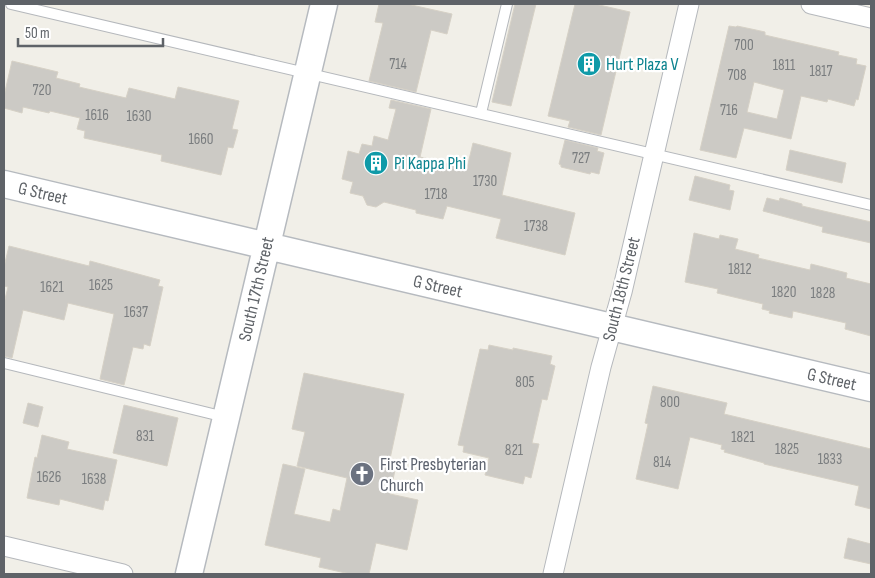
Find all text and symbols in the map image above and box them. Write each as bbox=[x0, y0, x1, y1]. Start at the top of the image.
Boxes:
scale bar bbox=[18, 15, 162, 47]
text: 50 m bbox=[25, 24, 50, 43]
house number: 700 bbox=[734, 36, 754, 55]
building icon: Hurt Plaza V bbox=[576, 51, 602, 77]
place label: Hurt Plaza V bbox=[606, 54, 679, 75]
house number: 714 bbox=[389, 55, 407, 74]
house number: 1811 bbox=[773, 56, 796, 75]
house number: 1817 bbox=[809, 62, 833, 81]
house number: 708 bbox=[727, 66, 747, 85]
house number: 720 bbox=[33, 81, 51, 100]
house number: 716 bbox=[720, 101, 738, 120]
house number: 1616 bbox=[85, 106, 109, 125]
house number: 1630 bbox=[127, 107, 151, 126]
house number: 1660 bbox=[188, 130, 214, 149]
house number: 727 bbox=[572, 149, 590, 168]
building icon: Pi Kappa Phi bbox=[363, 150, 389, 176]
place label: Pi Kappa Phi bbox=[394, 153, 466, 174]
house number: 1730 bbox=[473, 172, 497, 191]
street label: G Street bbox=[16, 178, 70, 209]
house number: 1718 bbox=[424, 185, 448, 204]
house number: 1738 bbox=[524, 217, 548, 236]
street label: South 17th Street bbox=[234, 234, 279, 343]
street label: South 18th Street bbox=[598, 234, 645, 344]
house number: 1812 bbox=[728, 260, 752, 279]
street label: G Street bbox=[411, 271, 465, 302]
house number: 1625 bbox=[89, 276, 113, 295]
house number: 1621 bbox=[40, 278, 64, 297]
house number: 1820 bbox=[772, 283, 796, 302]
house number: 1828 bbox=[811, 284, 835, 303]
house number: 1637 bbox=[124, 303, 148, 322]
street label: G Street bbox=[805, 364, 859, 395]
house number: 805 bbox=[515, 373, 535, 392]
house number: 800 bbox=[660, 393, 680, 412]
house number: 831 bbox=[136, 427, 155, 446]
house number: 1821 bbox=[731, 428, 755, 447]
house number: 1825 bbox=[775, 440, 799, 459]
house number: 821 bbox=[505, 441, 524, 460]
house number: 1833 bbox=[818, 450, 842, 469]
house number: 814 bbox=[653, 453, 671, 472]
place label: First Presbyterian Church bbox=[380, 454, 486, 496]
church icon: First Presbyterian Church bbox=[349, 461, 375, 487]
house number: 1626 bbox=[37, 468, 61, 487]
house number: 1638 bbox=[82, 470, 106, 489]

